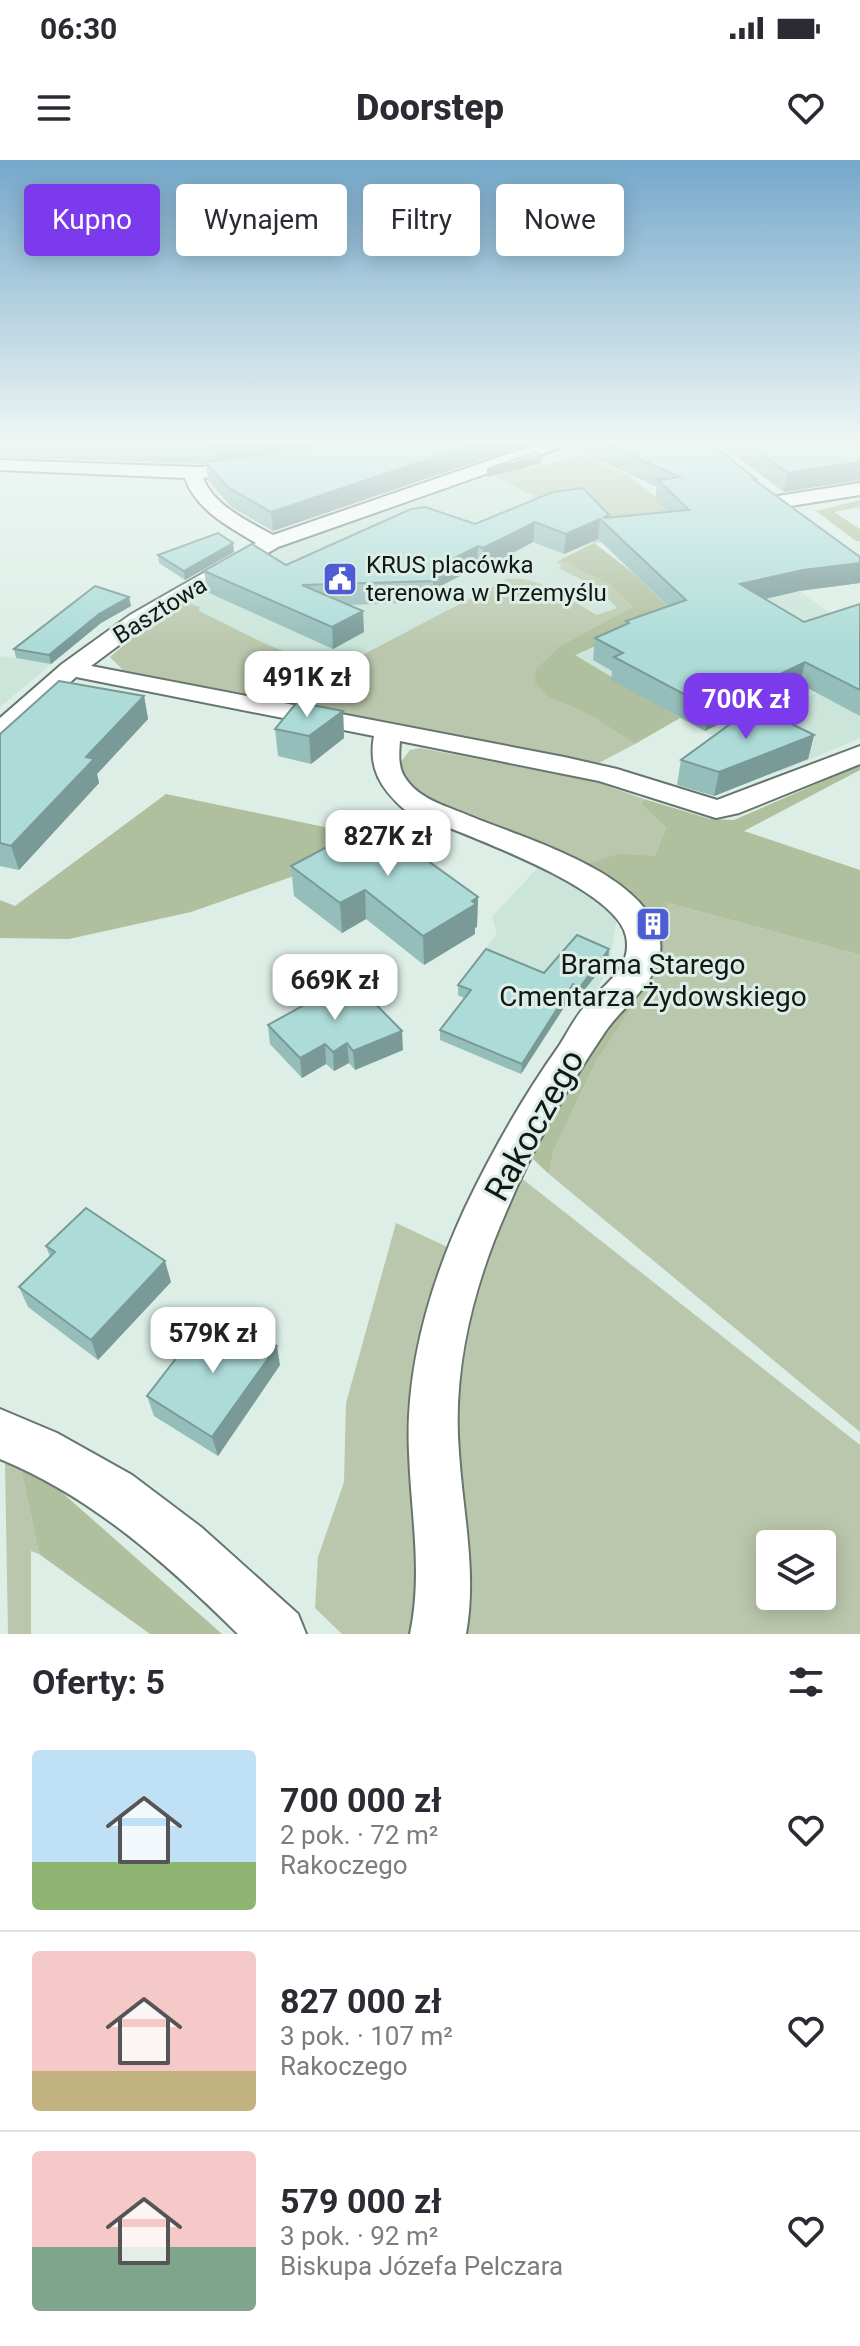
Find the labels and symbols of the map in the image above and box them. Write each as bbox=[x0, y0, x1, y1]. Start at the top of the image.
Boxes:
place label: KRUS placówka terenowa w Przemyślu bbox=[366, 551, 607, 607]
public building icon: KRUS placówka terenowa w Przemyślu bbox=[321, 560, 359, 598]
street label: Basztowa bbox=[108, 570, 212, 650]
pin: 491K zł bbox=[233, 651, 381, 719]
pin: 700K zł bbox=[672, 673, 820, 741]
pin: 827K zł bbox=[314, 810, 462, 878]
building icon: Brama Starego Cmentarza Żydowskiego bbox=[634, 905, 672, 943]
place label: Brama Starego Cmentarza Żydowskiego bbox=[499, 948, 807, 1013]
pin: 669K zł bbox=[261, 954, 409, 1022]
street label: Rakoczego bbox=[476, 1042, 592, 1208]
pin: 579K zł bbox=[139, 1307, 287, 1375]

